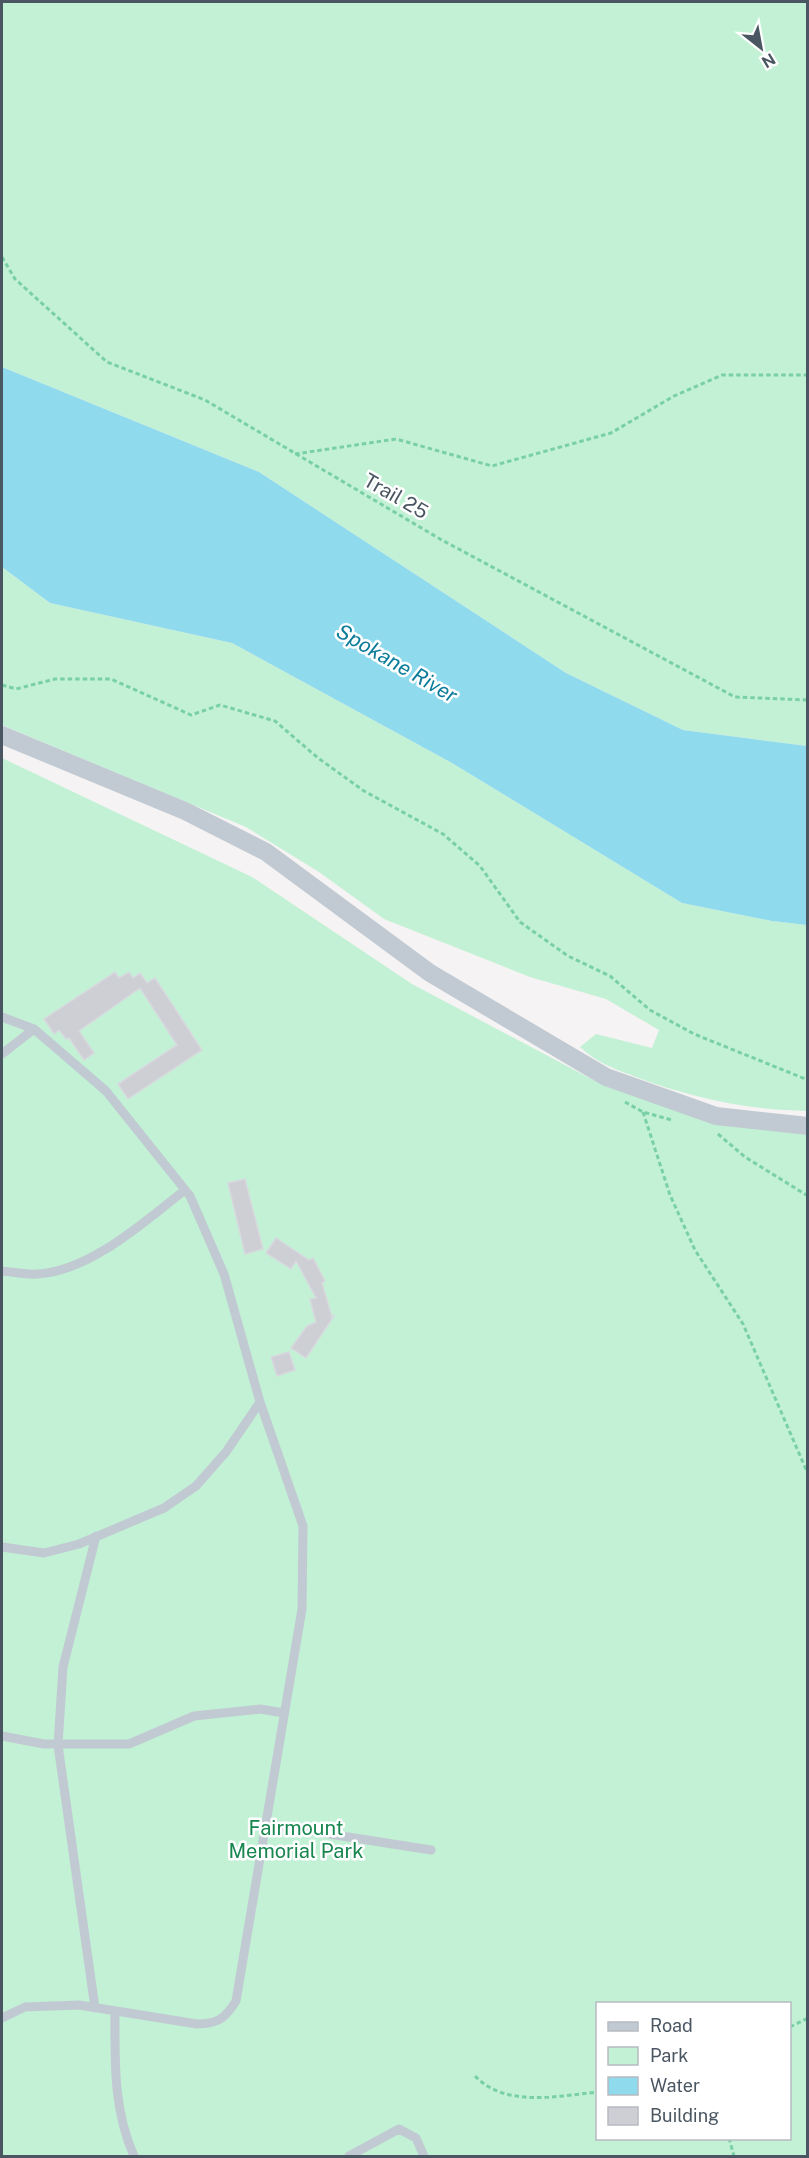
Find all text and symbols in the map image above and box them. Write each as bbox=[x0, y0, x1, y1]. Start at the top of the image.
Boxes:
north arrow bbox=[731, 18, 791, 78]
text: N bbox=[758, 49, 779, 72]
street label: Trail 25 bbox=[359, 468, 433, 524]
water label: Spokane River bbox=[332, 618, 463, 708]
park label: Fairmount Memorial Park bbox=[229, 1816, 363, 1863]
legend bbox=[596, 2002, 791, 2140]
text: Road bbox=[650, 2015, 693, 2036]
text: Park bbox=[650, 2045, 688, 2066]
text: Water bbox=[650, 2075, 700, 2096]
text: Building bbox=[650, 2105, 719, 2126]

